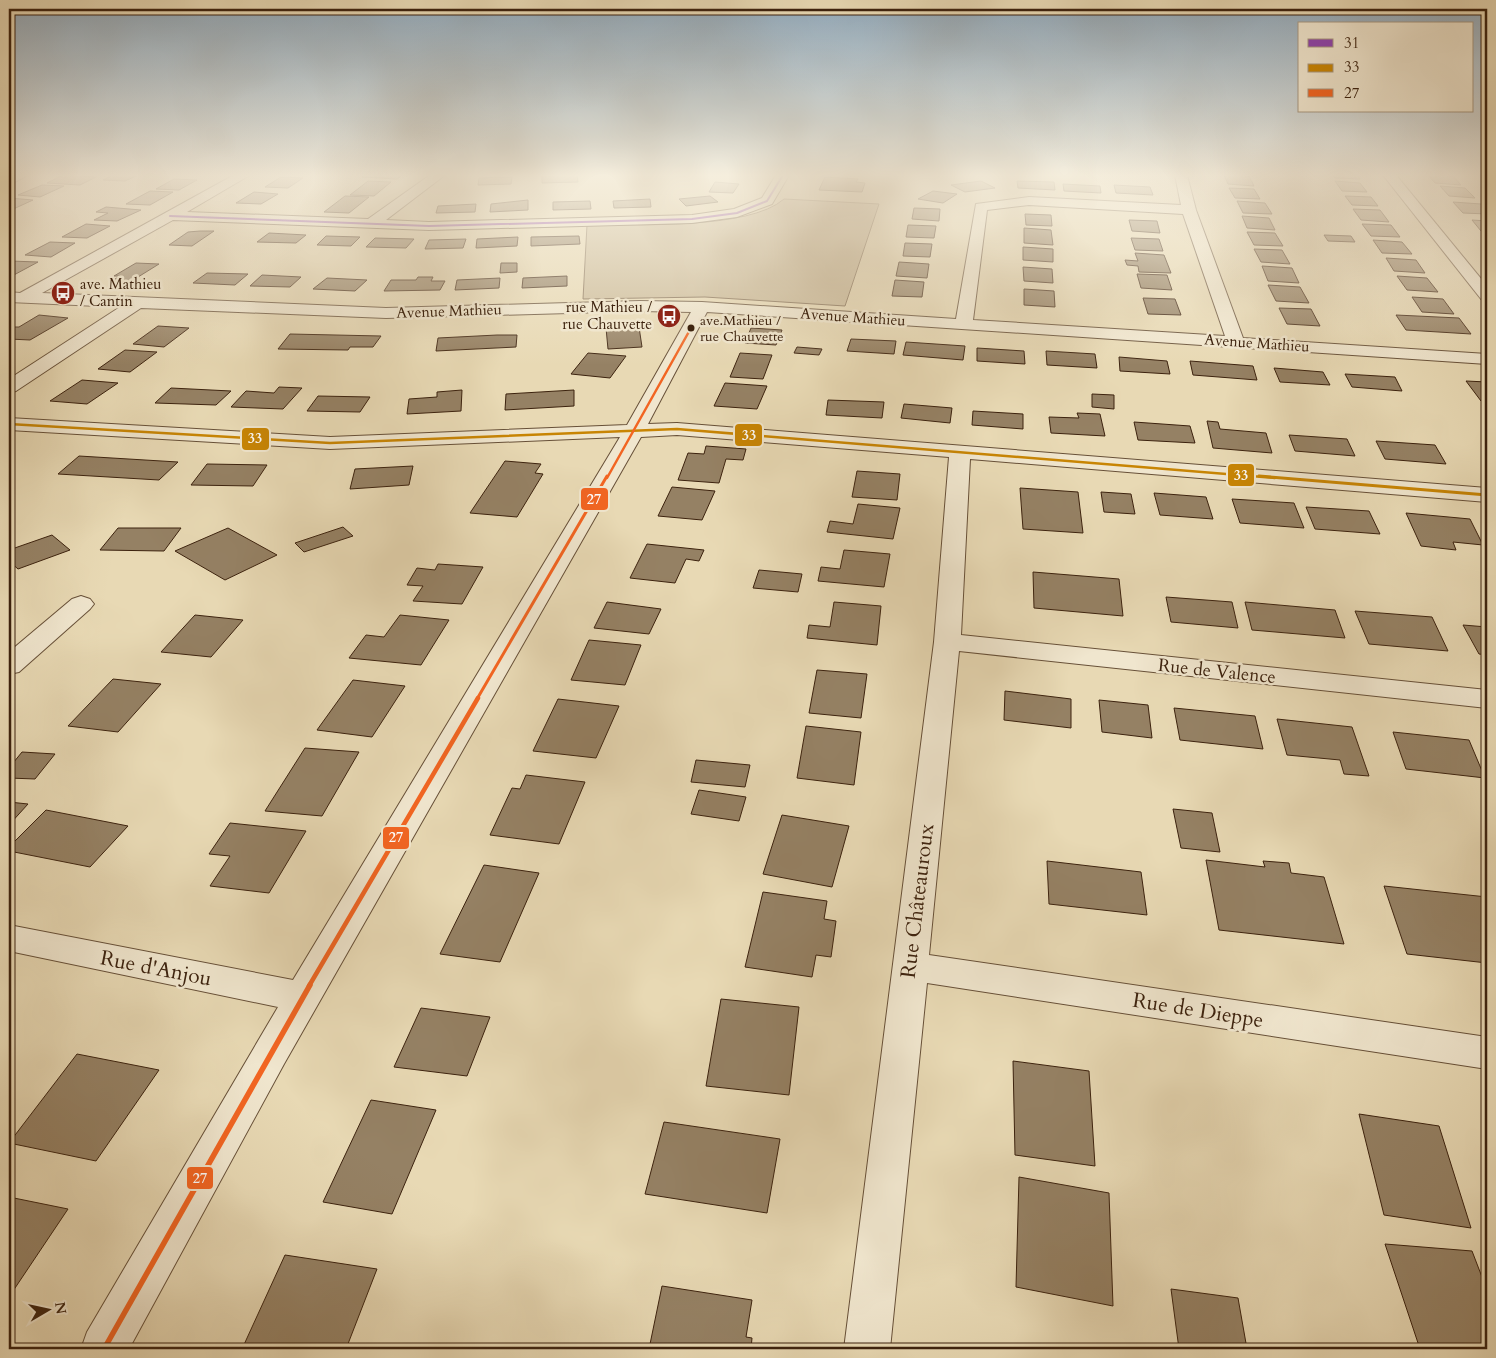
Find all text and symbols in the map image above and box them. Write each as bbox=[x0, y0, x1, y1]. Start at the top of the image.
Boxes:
legend bbox=[1298, 22, 1474, 112]
text: 31 bbox=[1344, 33, 1359, 53]
text: 33 bbox=[1344, 57, 1359, 77]
text: 27 bbox=[1344, 83, 1360, 103]
place label: ave. Mathieu / Cantin bbox=[80, 274, 162, 311]
bus stop icon: ave. Mathieu / Cantin bbox=[50, 280, 76, 306]
place label: rue Mathieu / rue Chauvette bbox=[562, 297, 652, 334]
street label: Avenue Mathieu bbox=[396, 299, 502, 323]
bus stop icon: rue Mathieu / rue Chauvette bbox=[656, 303, 682, 329]
street label: Avenue Mathieu bbox=[800, 303, 906, 331]
place label: ave.Mathieu / rue Chauvette bbox=[700, 311, 784, 346]
marker: ave.Mathieu / rue Chauvette bbox=[686, 323, 696, 333]
street label: Avenue Mathieu bbox=[1204, 329, 1310, 357]
line badge: 33 bbox=[734, 423, 763, 447]
text: 33 bbox=[742, 426, 756, 445]
line badge: 33 bbox=[241, 427, 270, 451]
text: 33 bbox=[248, 429, 262, 448]
line badge: 33 bbox=[1227, 463, 1255, 487]
text: 33 bbox=[1234, 466, 1248, 485]
line badge: 27 bbox=[580, 487, 609, 511]
text: 27 bbox=[587, 490, 601, 509]
street label: Rue de Valence bbox=[1157, 653, 1277, 690]
street label: Rue Châteauroux bbox=[894, 821, 941, 980]
line badge: 27 bbox=[382, 826, 410, 850]
text: 27 bbox=[389, 828, 403, 847]
street label: Rue d'Anjou bbox=[98, 943, 214, 993]
street label: Rue de Dieppe bbox=[1130, 986, 1265, 1035]
line badge: 27 bbox=[186, 1166, 214, 1190]
text: 27 bbox=[193, 1169, 207, 1188]
north arrow bbox=[22, 1286, 72, 1336]
text: N bbox=[50, 1301, 71, 1316]

